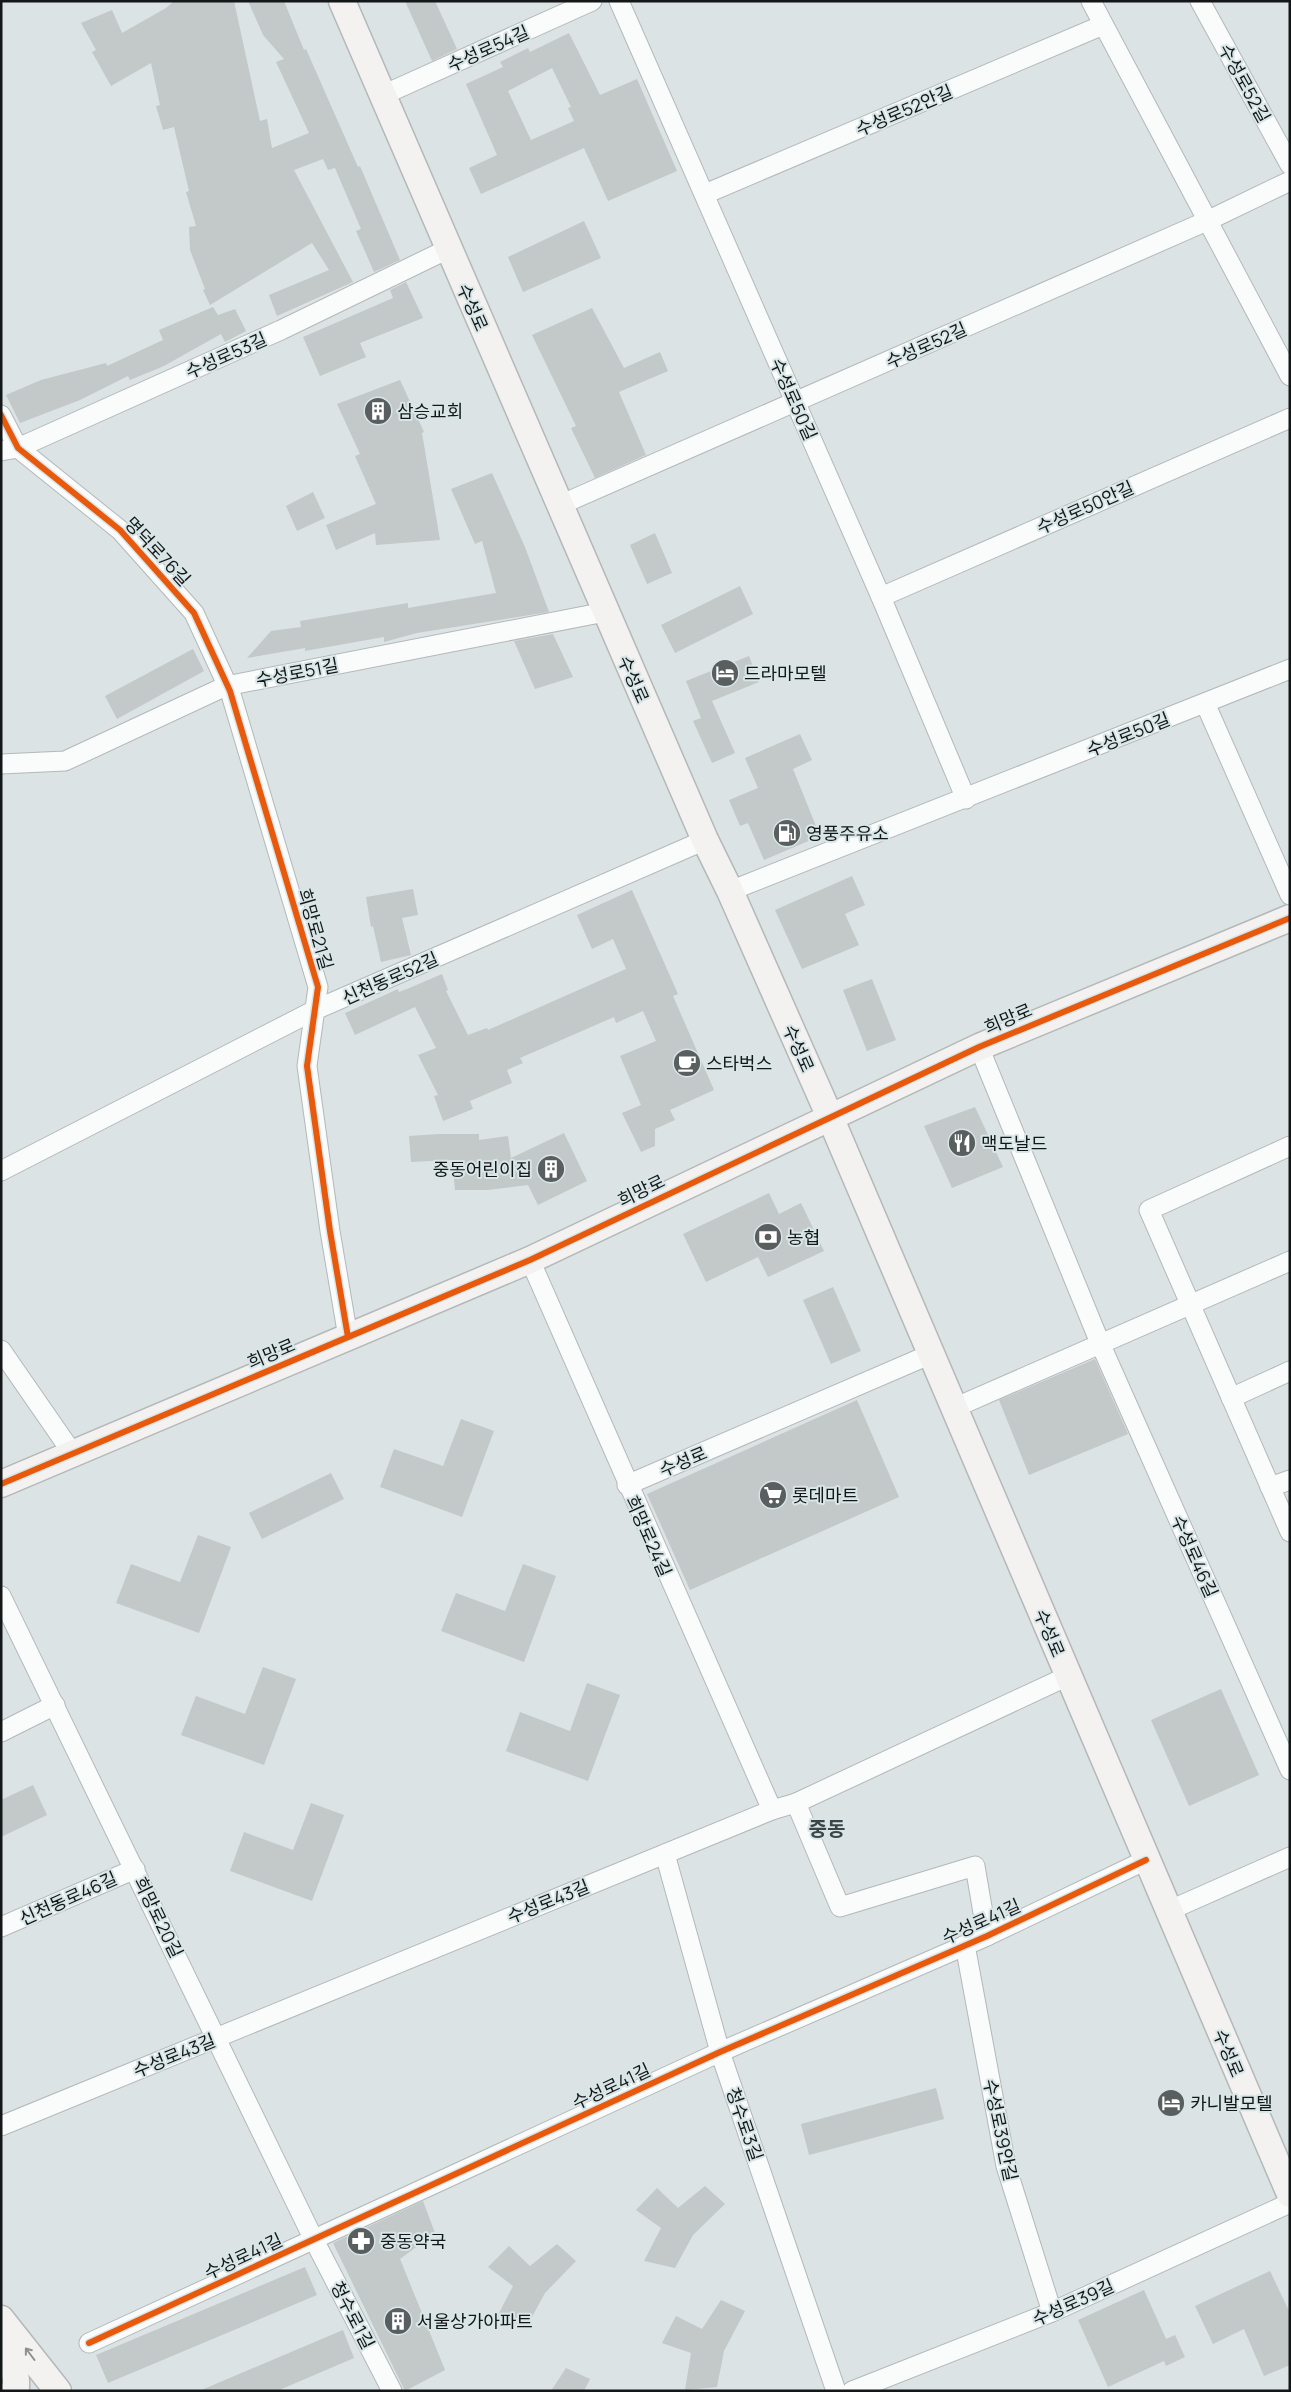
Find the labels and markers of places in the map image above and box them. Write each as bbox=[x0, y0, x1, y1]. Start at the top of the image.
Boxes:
building icon: 삼승교회 bbox=[363, 396, 393, 426]
place label: 삼승교회 bbox=[397, 399, 463, 423]
hotel icon: 드라마모텔 bbox=[710, 658, 740, 688]
place label: 드라마모텔 bbox=[744, 661, 827, 685]
fuel station icon: 영풍주유소 bbox=[772, 818, 802, 848]
place label: 영풍주유소 bbox=[806, 821, 889, 845]
cafe icon: 스타벅스 bbox=[672, 1048, 702, 1078]
place label: 스타벅스 bbox=[706, 1051, 772, 1075]
restaurant icon: 맥도날드 bbox=[947, 1128, 977, 1158]
place label: 맥도날드 bbox=[981, 1131, 1047, 1155]
building icon: 중동어린이집 bbox=[536, 1154, 566, 1184]
place label: 중동어린이집 bbox=[433, 1157, 532, 1181]
bank icon: 농협 bbox=[753, 1222, 783, 1252]
place label: 농협 bbox=[787, 1225, 820, 1249]
supermarket icon: 롯데마트 bbox=[758, 1480, 788, 1510]
place label: 롯데마트 bbox=[792, 1483, 858, 1507]
hotel icon: 카니발모텔 bbox=[1156, 2088, 1186, 2118]
place label: 카니발모텔 bbox=[1190, 2091, 1273, 2115]
pharmacy icon: 중동약국 bbox=[346, 2226, 376, 2256]
place label: 중동약국 bbox=[380, 2229, 446, 2253]
building icon: 서울상가아파트 bbox=[383, 2306, 413, 2336]
place label: 서울상가아파트 bbox=[417, 2309, 533, 2333]

